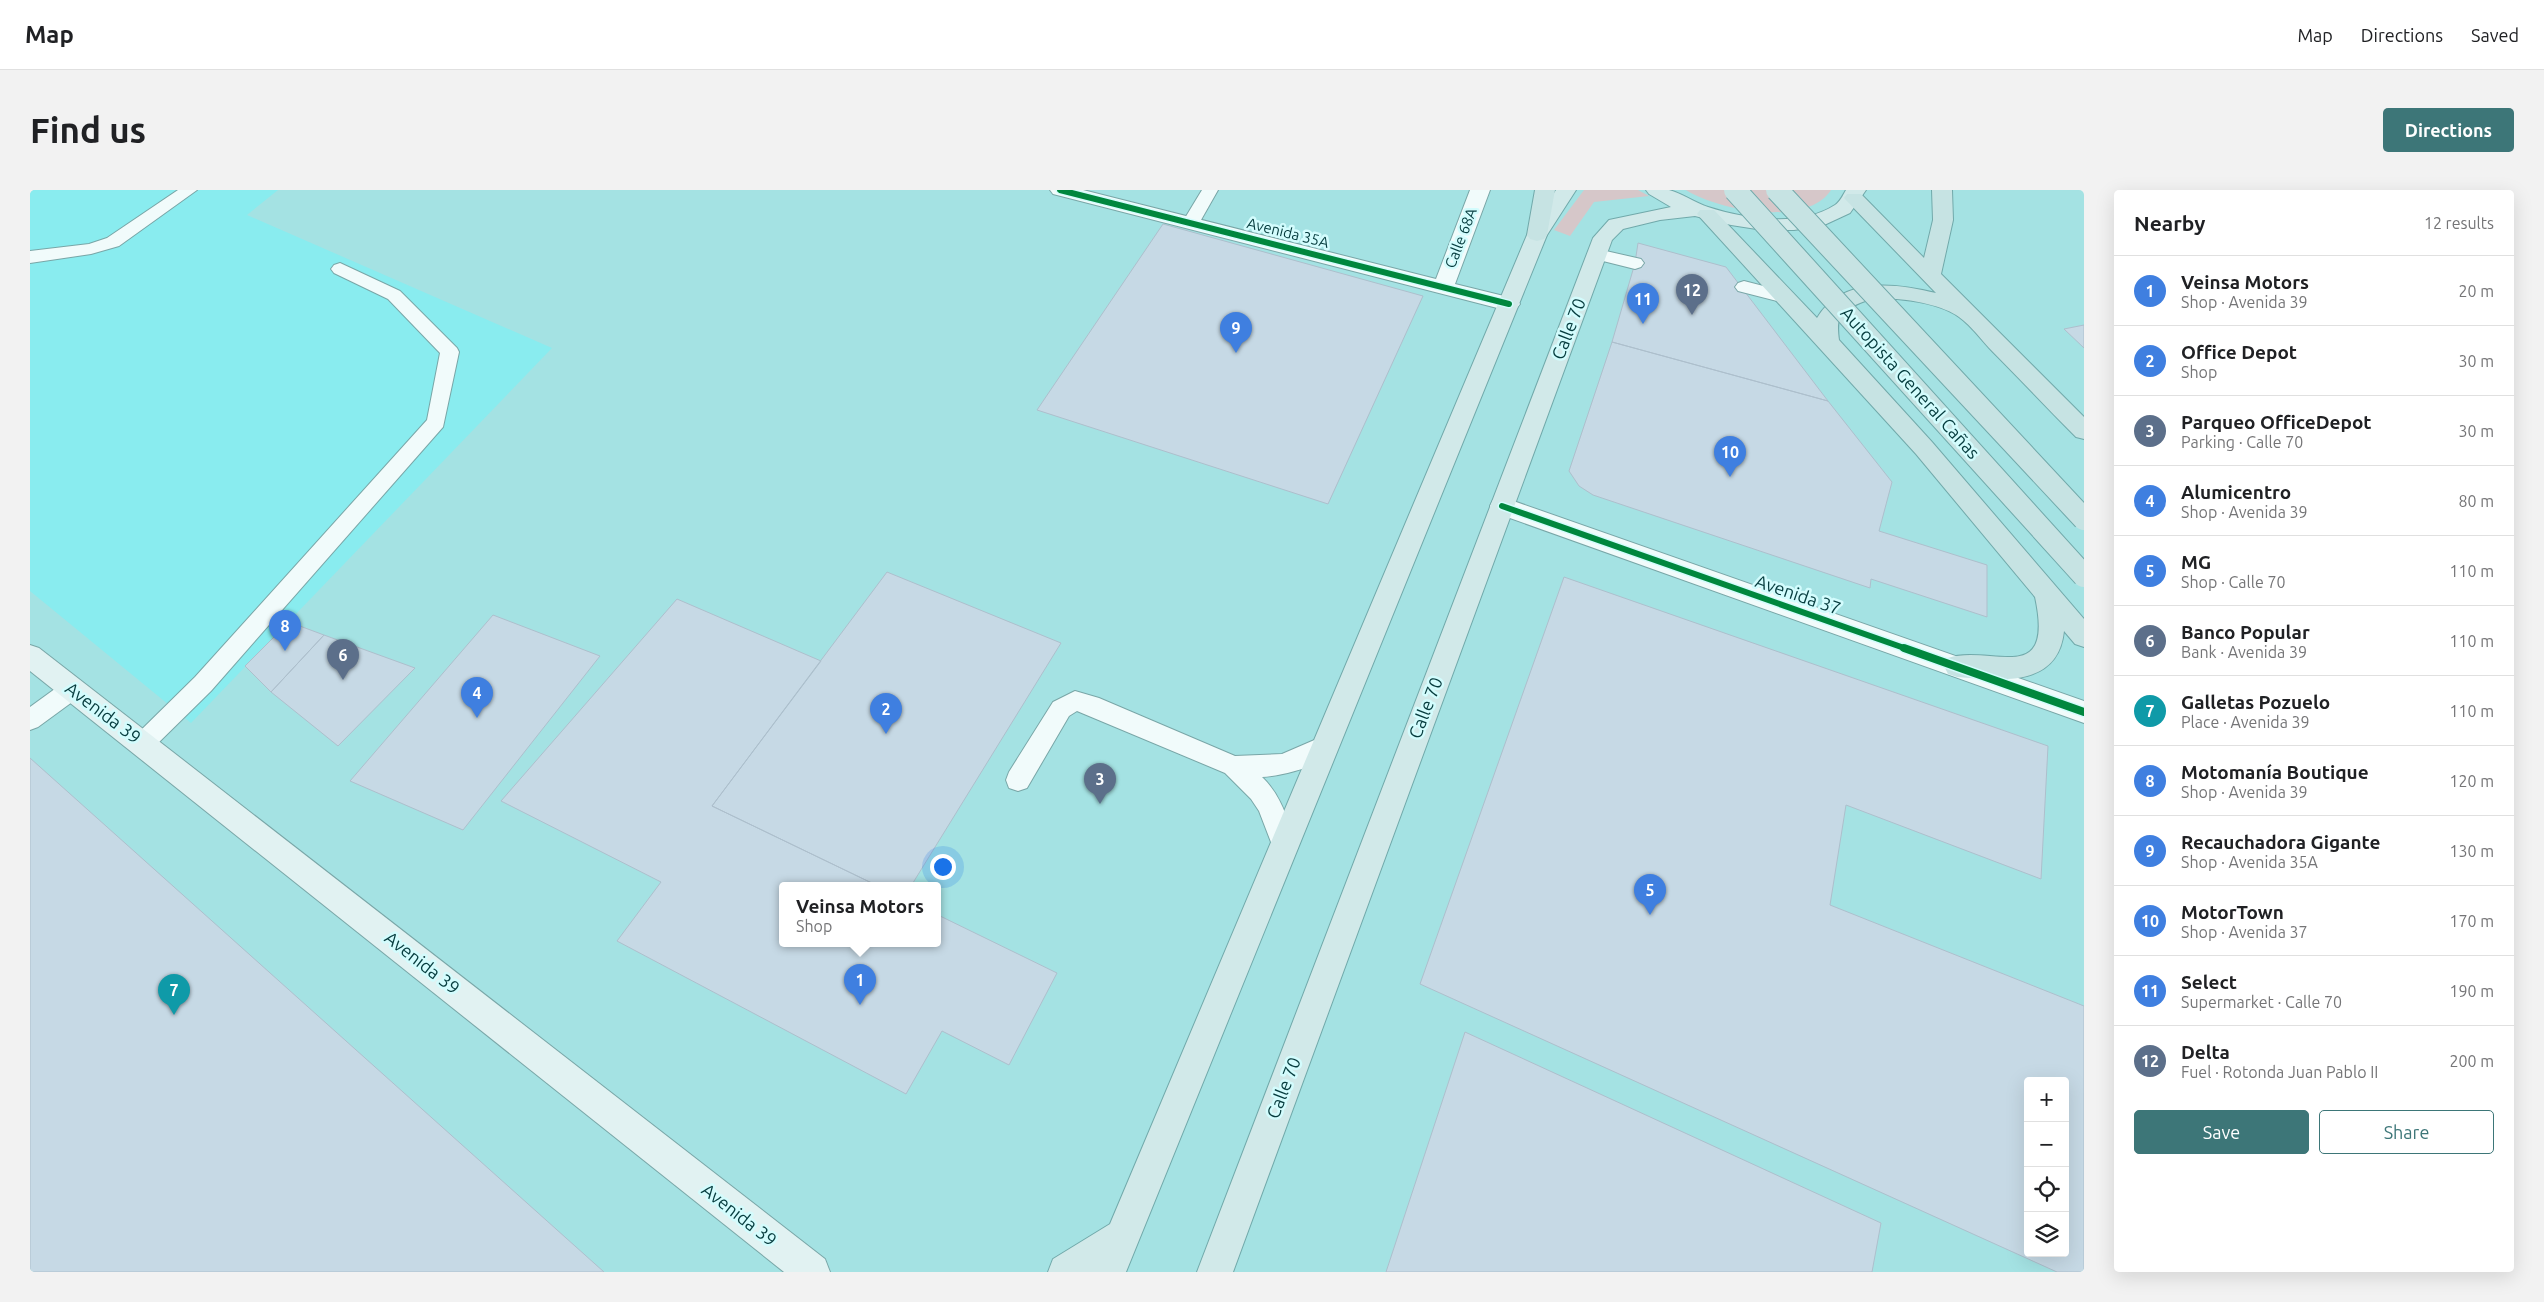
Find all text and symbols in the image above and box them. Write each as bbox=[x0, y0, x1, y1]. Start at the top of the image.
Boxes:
text: Map bbox=[25, 21, 74, 48]
text: Map bbox=[2297, 25, 2333, 45]
text: Directions bbox=[2361, 25, 2443, 45]
text: Saved bbox=[2471, 25, 2519, 45]
button: Directions bbox=[2383, 108, 2514, 152]
text: Find us bbox=[30, 110, 146, 150]
street label: Calle 68A bbox=[1441, 205, 1480, 270]
text: Nearby bbox=[2134, 211, 2205, 235]
street label: Avenida 35A bbox=[1245, 214, 1331, 251]
text: 12 results bbox=[2424, 214, 2494, 232]
text: Veinsa Motors bbox=[2181, 271, 2309, 293]
pin: 12 bbox=[1676, 274, 1708, 315]
text: 1 bbox=[2145, 282, 2155, 300]
text: 20 m bbox=[2458, 282, 2494, 300]
pin: 11 bbox=[1627, 283, 1659, 324]
text: Shop · Avenida 39 bbox=[2181, 293, 2308, 311]
street label: Calle 70 bbox=[1547, 295, 1589, 362]
street label: Autopista General Cañas bbox=[1837, 302, 1984, 462]
pin: 9 bbox=[1220, 312, 1252, 353]
text: Office Depot bbox=[2181, 341, 2297, 363]
text: 2 bbox=[2145, 352, 2155, 370]
text: 30 m bbox=[2458, 352, 2494, 370]
text: Shop bbox=[2181, 363, 2217, 381]
text: Parqueo OfficeDepot bbox=[2181, 411, 2372, 433]
text: 3 bbox=[2145, 422, 2155, 440]
text: 30 m bbox=[2458, 422, 2494, 440]
text: Parking · Calle 70 bbox=[2181, 433, 2303, 451]
pin: 10 bbox=[1714, 436, 1746, 477]
text: Alumicentro bbox=[2181, 481, 2291, 503]
text: 4 bbox=[2145, 492, 2155, 510]
text: 80 m bbox=[2458, 492, 2494, 510]
text: Shop · Avenida 39 bbox=[2181, 503, 2308, 521]
text: MG bbox=[2181, 551, 2211, 573]
text: 5 bbox=[2145, 562, 2155, 580]
text: 110 m bbox=[2449, 562, 2494, 580]
street label: Avenida 37 bbox=[1753, 570, 1844, 618]
text: Shop · Calle 70 bbox=[2181, 573, 2285, 591]
pin: 8 bbox=[269, 610, 301, 651]
text: Banco Popular bbox=[2181, 621, 2310, 643]
text: 6 bbox=[2145, 632, 2155, 650]
text: 110 m bbox=[2449, 632, 2494, 650]
pin: 6 bbox=[327, 639, 359, 680]
text: Bank · Avenida 39 bbox=[2181, 643, 2307, 661]
street label: Calle 70 bbox=[1404, 674, 1446, 741]
street label: Avenida 39 bbox=[62, 677, 145, 747]
pin: 4 bbox=[461, 677, 493, 718]
text: Galletas Pozuelo bbox=[2181, 691, 2330, 713]
pin: 2 bbox=[870, 693, 902, 734]
text: 7 bbox=[2145, 702, 2155, 720]
text: 110 m bbox=[2449, 702, 2494, 720]
text: Place · Avenida 39 bbox=[2181, 713, 2310, 731]
text: Motomanía Boutique bbox=[2181, 761, 2369, 783]
pin: 3 bbox=[1084, 763, 1116, 804]
text: 8 bbox=[2145, 772, 2155, 790]
text: 120 m bbox=[2449, 772, 2494, 790]
text: Shop · Avenida 39 bbox=[2181, 783, 2308, 801]
text: Recauchadora Gigante bbox=[2181, 831, 2380, 853]
text: 9 bbox=[2145, 842, 2155, 860]
text: 130 m bbox=[2449, 842, 2494, 860]
text: Shop · Avenida 35A bbox=[2181, 853, 2318, 871]
your location bbox=[930, 854, 956, 880]
pin: 5 bbox=[1634, 874, 1666, 915]
popup bbox=[779, 882, 941, 947]
text: Veinsa Motors bbox=[796, 895, 924, 917]
text: MotorTown bbox=[2181, 901, 2284, 923]
text: 10 bbox=[2141, 912, 2159, 930]
text: 170 m bbox=[2449, 912, 2494, 930]
text: Shop bbox=[796, 917, 832, 935]
text: Shop · Avenida 37 bbox=[2181, 923, 2308, 941]
street label: Avenida 39 bbox=[381, 927, 464, 997]
pin: 1 bbox=[844, 964, 876, 1005]
text: Select bbox=[2181, 971, 2237, 993]
pin: 7 bbox=[158, 974, 190, 1015]
text: 11 bbox=[2141, 982, 2159, 1000]
text: 190 m bbox=[2449, 982, 2494, 1000]
text: Supermarket · Calle 70 bbox=[2181, 993, 2342, 1011]
text: Delta bbox=[2181, 1041, 2230, 1063]
text: 12 bbox=[2141, 1052, 2159, 1070]
text: 200 m bbox=[2449, 1052, 2494, 1070]
street label: Calle 70 bbox=[1262, 1054, 1304, 1121]
text: Fuel · Rotonda Juan Pablo II bbox=[2181, 1063, 2378, 1081]
map controls bbox=[2024, 1077, 2069, 1257]
button: + bbox=[2024, 1077, 2069, 1122]
button: Save bbox=[2134, 1110, 2309, 1154]
button: Share bbox=[2319, 1110, 2494, 1154]
button: − bbox=[2024, 1122, 2069, 1167]
button: locate bbox=[2024, 1167, 2069, 1212]
street label: Avenida 39 bbox=[698, 1179, 781, 1249]
button: layers bbox=[2024, 1212, 2069, 1257]

